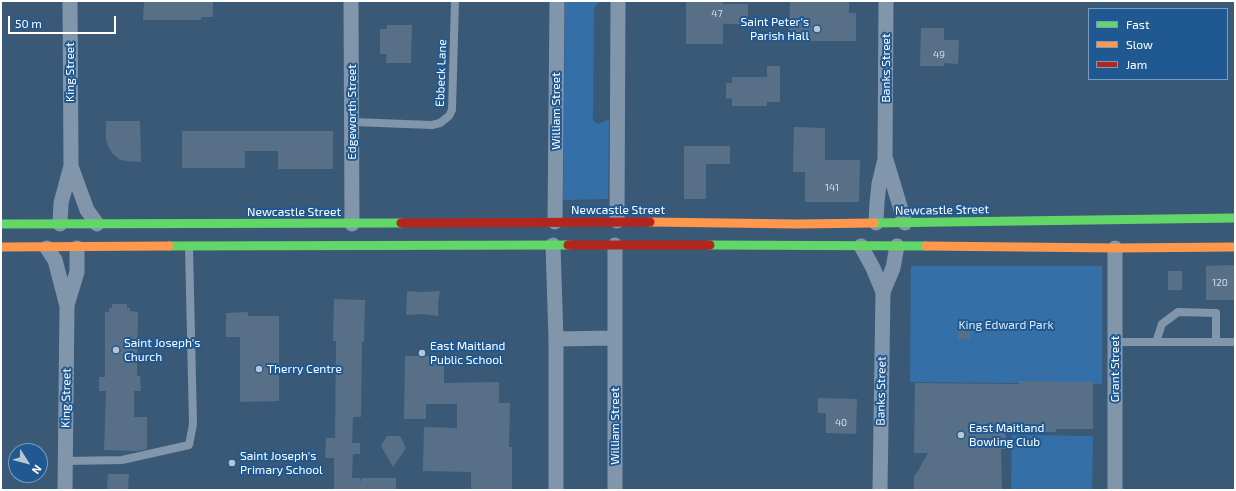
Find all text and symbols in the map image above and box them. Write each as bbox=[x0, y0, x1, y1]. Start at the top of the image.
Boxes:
scale bar bbox=[10, 8, 118, 34]
house number: 47 bbox=[711, 8, 723, 20]
legend bbox=[1088, 8, 1228, 80]
place label: Saint Peter's Parish Hall bbox=[741, 15, 809, 43]
text: 50 m bbox=[15, 16, 42, 30]
text: Fast bbox=[1126, 17, 1149, 31]
marker: Saint Peter's Parish Hall bbox=[812, 24, 822, 34]
street label: Banks Street bbox=[879, 33, 893, 103]
text: Slow bbox=[1126, 37, 1153, 51]
street label: Ebbeck Lane bbox=[433, 39, 449, 107]
street label: King Street bbox=[63, 42, 77, 102]
house number: 49 bbox=[933, 49, 945, 61]
text: Jam bbox=[1126, 57, 1147, 71]
street label: Edgeworth Street bbox=[345, 64, 359, 160]
street label: William Street bbox=[549, 72, 563, 150]
house number: 141 bbox=[825, 182, 839, 194]
street label: Newcastle Street bbox=[895, 202, 989, 218]
street label: Newcastle Street bbox=[571, 203, 665, 217]
street label: Newcastle Street bbox=[247, 205, 341, 219]
house number: 120 bbox=[1212, 277, 1228, 289]
park label: King Edward Park bbox=[958, 318, 1054, 332]
place label: Saint Joseph's Church bbox=[124, 336, 200, 364]
street label: Grant Street bbox=[1108, 336, 1122, 402]
place label: East Maitland Public School bbox=[430, 339, 505, 367]
marker: Saint Joseph's Church bbox=[111, 345, 121, 355]
marker: East Maitland Public School bbox=[417, 348, 427, 358]
street label: Banks Street bbox=[873, 356, 889, 426]
place label: Therry Centre bbox=[267, 362, 342, 376]
marker: Therry Centre bbox=[254, 364, 264, 374]
street label: King Street bbox=[58, 368, 74, 428]
street label: William Street bbox=[608, 387, 622, 465]
house number: 40 bbox=[835, 417, 847, 429]
place label: East Maitland Bowling Club bbox=[969, 421, 1044, 449]
marker: East Maitland Bowling Club bbox=[956, 430, 966, 440]
north arrow bbox=[8, 443, 48, 483]
place label: Saint Joseph's Primary School bbox=[240, 449, 323, 477]
marker: Saint Joseph's Primary School bbox=[227, 458, 237, 468]
text: N bbox=[30, 463, 45, 477]

